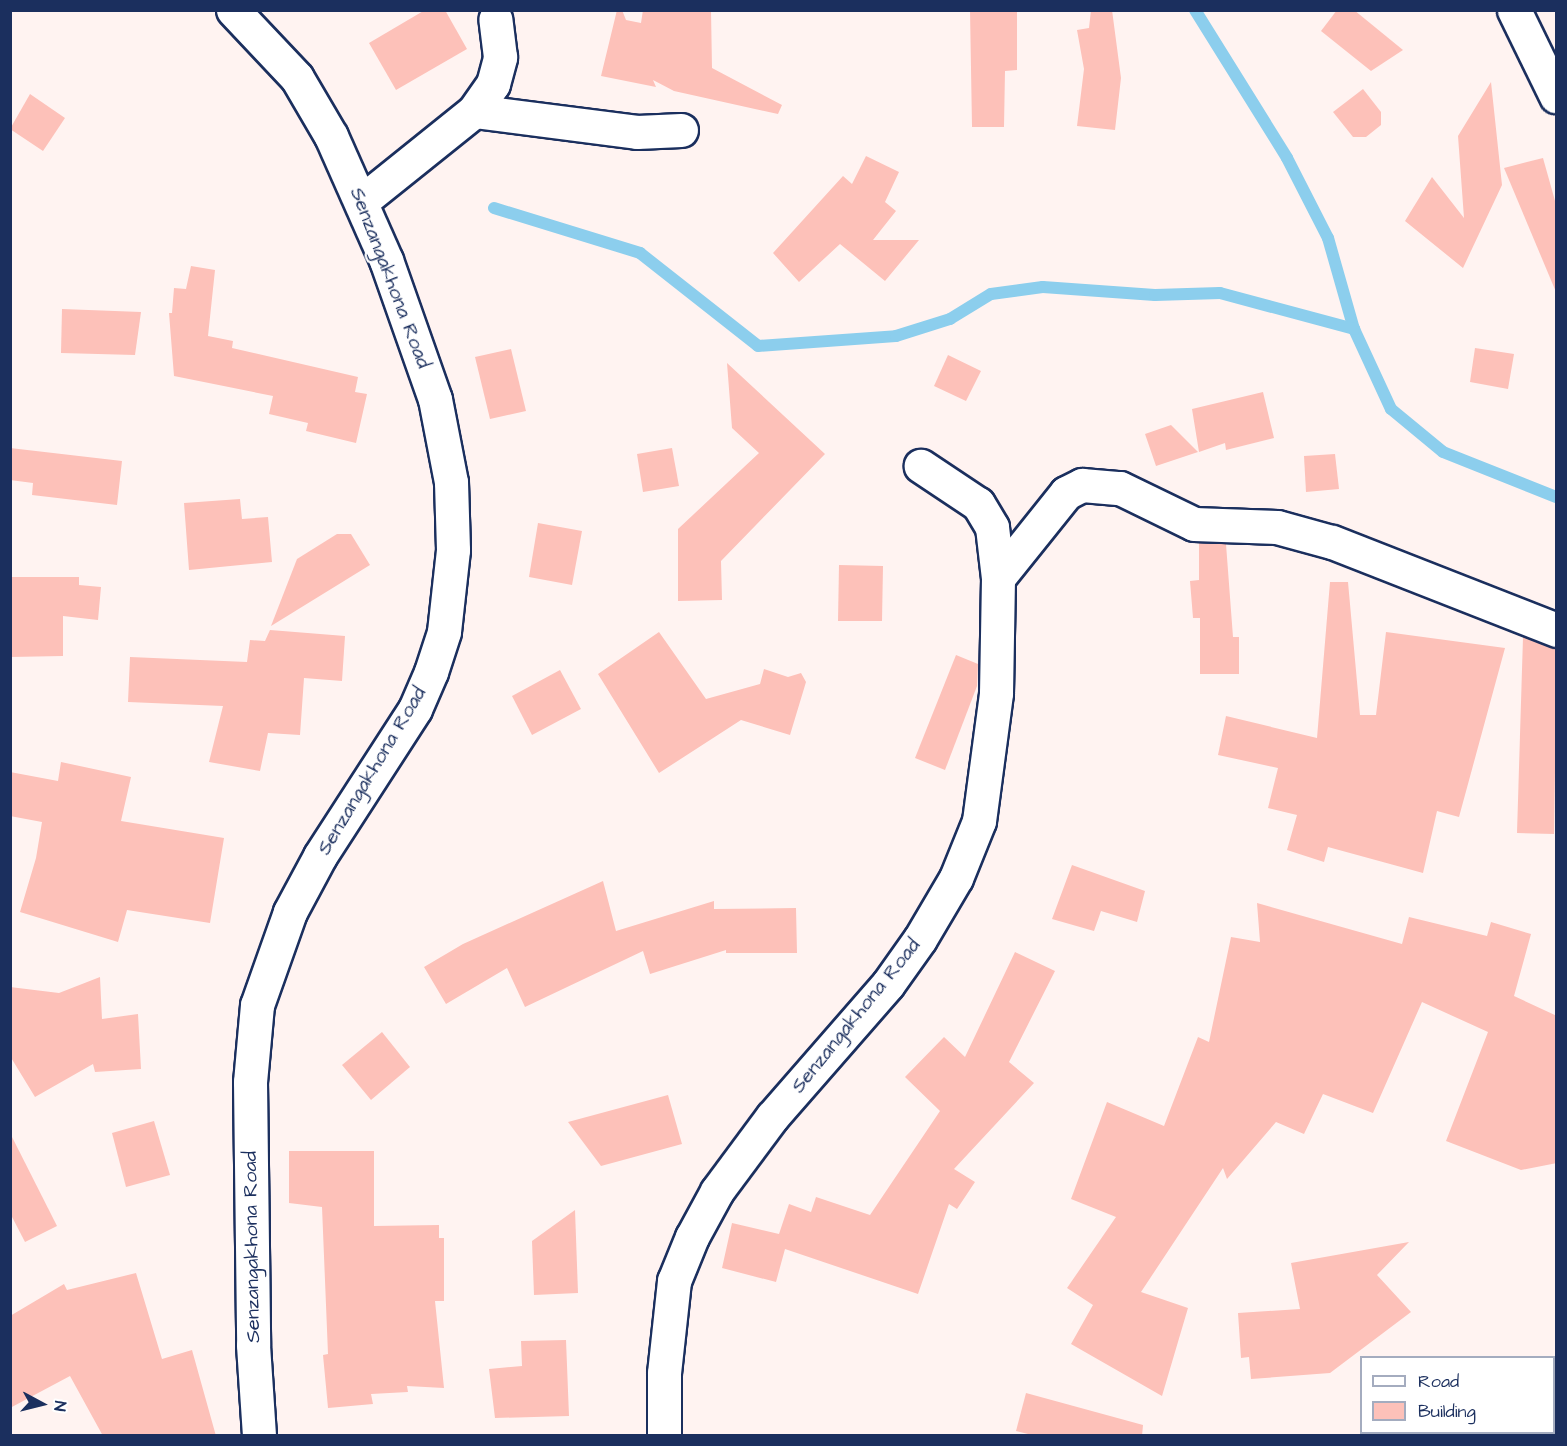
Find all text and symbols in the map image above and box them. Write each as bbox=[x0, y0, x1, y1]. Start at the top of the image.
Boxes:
street label: Senzangakhona Road bbox=[344, 184, 436, 372]
street label: Senzangakhona Road bbox=[312, 683, 432, 859]
street label: Senzangakhona Road bbox=[786, 934, 926, 1098]
street label: Senzangakhona Road bbox=[238, 1151, 266, 1343]
legend bbox=[1360, 1356, 1555, 1434]
text: Road bbox=[1418, 1369, 1459, 1394]
north arrow bbox=[12, 1374, 72, 1434]
text: Building bbox=[1418, 1399, 1476, 1424]
text: N bbox=[48, 1400, 71, 1413]

